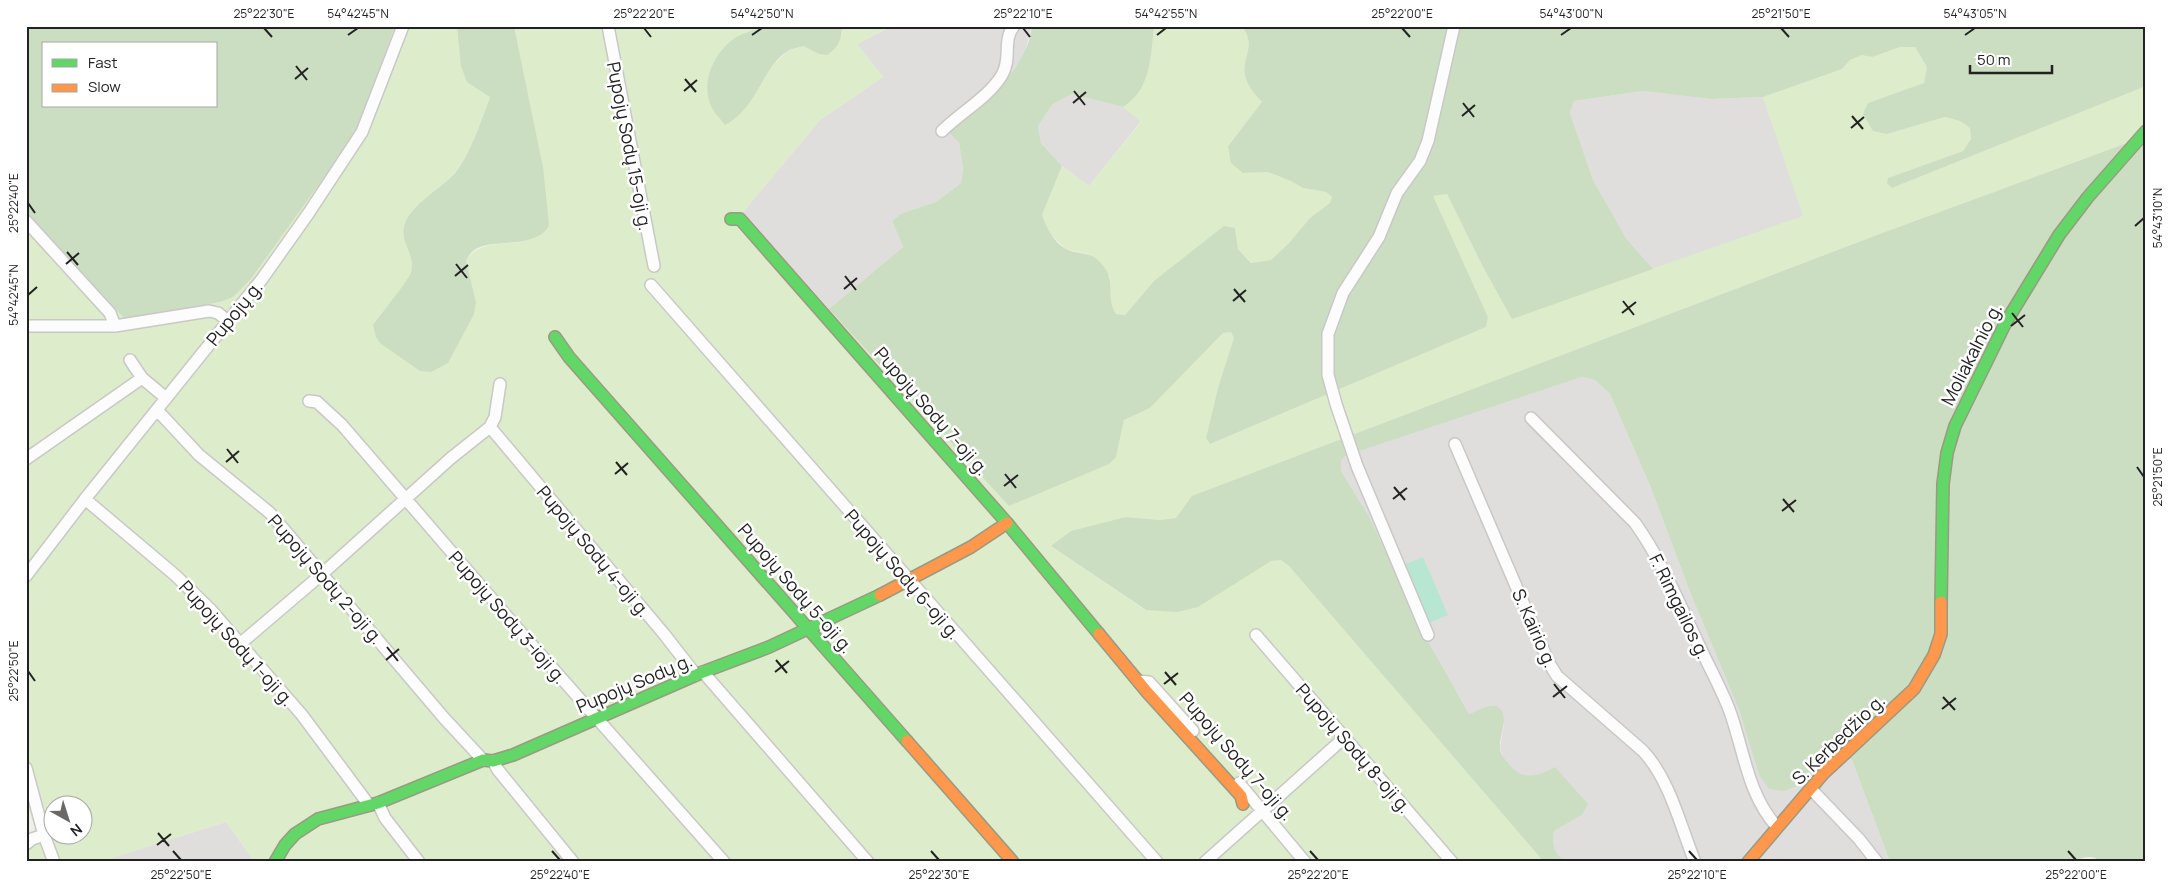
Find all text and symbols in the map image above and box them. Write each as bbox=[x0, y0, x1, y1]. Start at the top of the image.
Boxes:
text: 25°22'30"E bbox=[234, 5, 295, 22]
text: 54°42'45"N bbox=[327, 5, 389, 22]
text: 25°22'20"E bbox=[613, 5, 675, 22]
text: 54°42'50"N bbox=[730, 5, 794, 22]
text: 25°22'10"E bbox=[994, 5, 1053, 22]
text: 54°42'55"N bbox=[1135, 5, 1197, 22]
text: 25°22'00"E bbox=[1371, 5, 1433, 22]
text: 54°43'00"N bbox=[1539, 5, 1603, 22]
text: 25°21'50"E bbox=[1751, 5, 1811, 22]
text: 54°43'05"N bbox=[1944, 5, 2006, 22]
legend bbox=[42, 42, 218, 108]
scale bar bbox=[1970, 42, 2052, 74]
text: 50 m bbox=[1977, 49, 2011, 70]
text: Fast bbox=[88, 52, 117, 73]
street label: Pupojų Sodų 15-oji g. bbox=[602, 60, 658, 232]
text: Slow bbox=[88, 76, 121, 97]
text: 25°22'40"E bbox=[5, 173, 22, 233]
text: 54°43'10"N bbox=[2149, 188, 2166, 248]
text: 54°42'45"N bbox=[5, 264, 22, 326]
street label: Pupojų g. bbox=[200, 276, 268, 350]
street label: Moliakalnio g. bbox=[1935, 299, 2007, 409]
street label: Pupojų Sodų 7-oji g. bbox=[870, 342, 994, 480]
text: 25°21'50"E bbox=[2149, 447, 2166, 507]
street label: Pupojų Sodų 4-oji g. bbox=[532, 480, 656, 622]
street label: Pupojų Sodų 6-oji g. bbox=[840, 504, 966, 644]
street label: Pupojų Sodų 2-oji g. bbox=[263, 509, 389, 649]
street label: Pupojų Sodų 5-oji g. bbox=[733, 518, 859, 658]
street label: Pupojų Sodų 3-ioji g. bbox=[444, 546, 572, 688]
street label: F. Rimgailos g. bbox=[1644, 550, 1716, 662]
street label: Pupojų Sodų 1-oji g. bbox=[174, 575, 300, 711]
street label: S. Kairio g. bbox=[1507, 585, 1563, 671]
text: 25°22'50"E bbox=[5, 640, 22, 702]
street label: Pupojų Sodų g. bbox=[572, 648, 696, 718]
street label: Pupojų Sodų 8-oji g. bbox=[1291, 678, 1417, 818]
street label: Pupojų Sodų 7-oji g. bbox=[1175, 687, 1299, 825]
street label: S. Kerbedžio g. bbox=[1786, 688, 1890, 790]
north arrow bbox=[42, 796, 92, 846]
text: N bbox=[67, 820, 86, 841]
text: 25°22'50"E bbox=[150, 866, 212, 883]
text: 25°22'40"E bbox=[530, 866, 590, 883]
text: 25°22'30"E bbox=[909, 866, 970, 883]
text: 25°22'20"E bbox=[1287, 866, 1349, 883]
text: 25°22'10"E bbox=[1668, 866, 1727, 883]
text: 25°22'00"E bbox=[2045, 866, 2107, 883]

